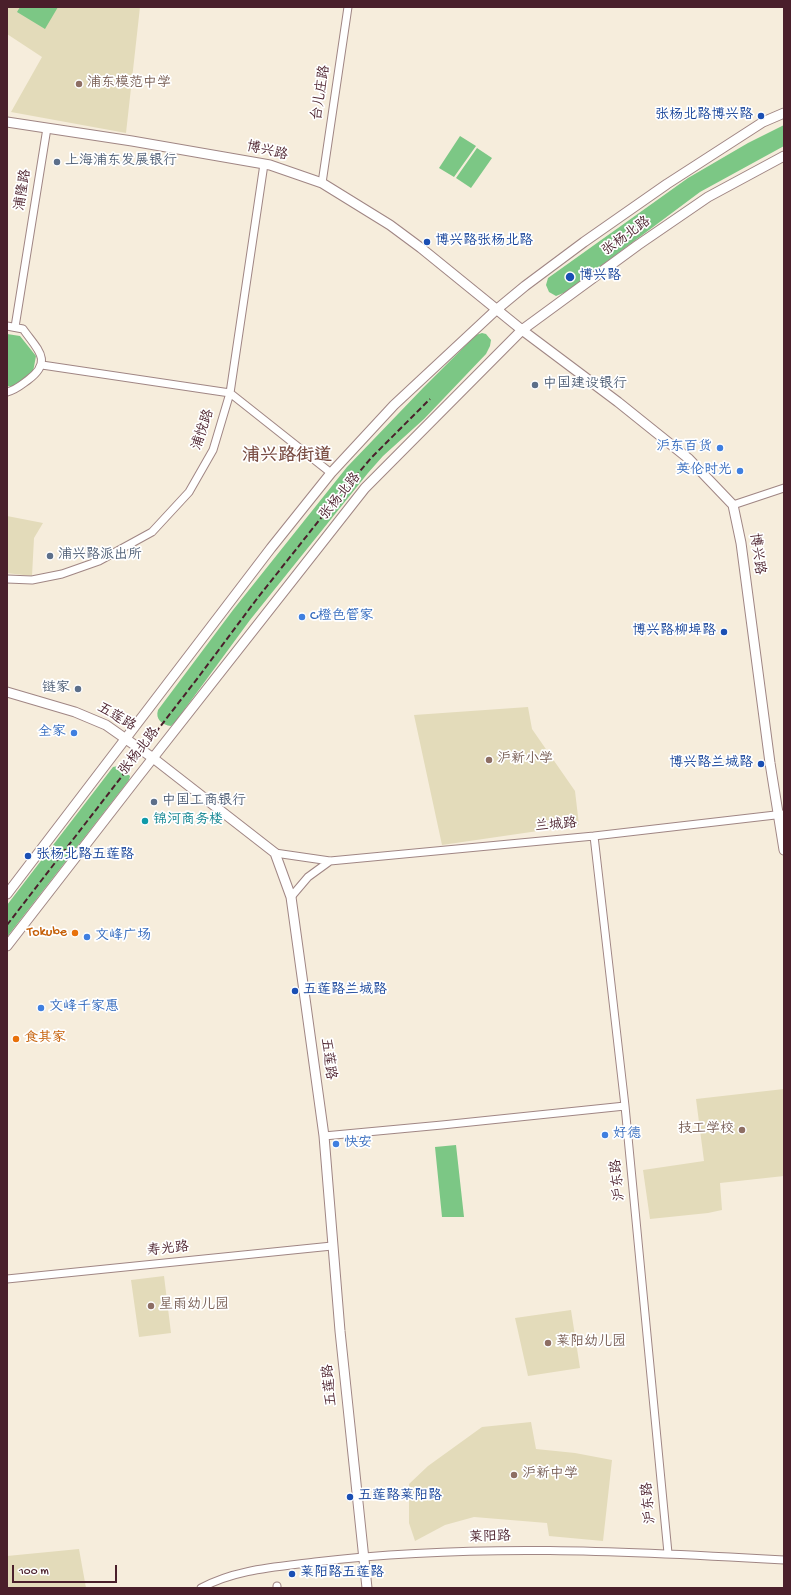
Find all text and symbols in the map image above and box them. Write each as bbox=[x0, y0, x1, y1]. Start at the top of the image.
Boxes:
street label: 台儿庄路 bbox=[309, 64, 335, 122]
place label: 浦东模范中学 bbox=[87, 76, 171, 92]
marker: 浦东模范中学 bbox=[74, 79, 84, 89]
place label: 张杨北路博兴路 bbox=[655, 108, 753, 124]
marker: 张杨北路博兴路 bbox=[756, 111, 766, 121]
street label: 博兴路 bbox=[245, 139, 289, 165]
place label: 上海浦东发展银行 bbox=[65, 154, 177, 170]
marker: 上海浦东发展银行 bbox=[52, 157, 62, 167]
street label: 浦隆路 bbox=[12, 168, 36, 212]
street label: 张杨北路 bbox=[599, 214, 655, 260]
place label: 博兴路张杨北路 bbox=[435, 234, 533, 250]
marker: 博兴路张杨北路 bbox=[422, 237, 432, 247]
place label: 博兴路 bbox=[579, 269, 621, 285]
marker: 博兴路 bbox=[564, 271, 576, 283]
place label: 中国建设银行 bbox=[543, 377, 627, 393]
marker: 中国建设银行 bbox=[530, 380, 540, 390]
street label: 浦悦路 bbox=[189, 407, 219, 453]
place label: 沪东百货 bbox=[656, 440, 712, 456]
marker: 沪东百货 bbox=[715, 443, 725, 453]
district label: 浦兴路街道 bbox=[242, 446, 332, 468]
place label: 英伦时光 bbox=[676, 463, 732, 479]
marker: 英伦时光 bbox=[735, 466, 745, 476]
street label: 张杨北路 bbox=[317, 470, 365, 524]
street label: 博兴路 bbox=[745, 532, 767, 576]
place label: 浦兴路派出所 bbox=[58, 548, 142, 564]
marker: 浦兴路派出所 bbox=[45, 551, 55, 561]
place label: C橙色管家 bbox=[310, 609, 374, 625]
marker: C橙色管家 bbox=[297, 612, 307, 622]
place label: 博兴路柳埠路 bbox=[632, 624, 716, 640]
marker: 博兴路柳埠路 bbox=[719, 627, 729, 637]
place label: 链家 bbox=[42, 681, 70, 697]
marker: 链家 bbox=[73, 684, 83, 694]
street label: 五莲路 bbox=[94, 700, 138, 736]
place label: 全家 bbox=[38, 725, 66, 741]
street label: 张杨北路 bbox=[116, 725, 164, 779]
marker: 全家 bbox=[69, 728, 79, 738]
place label: 沪新小学 bbox=[497, 752, 553, 768]
marker: 沪新小学 bbox=[484, 755, 494, 765]
place label: 博兴路兰城路 bbox=[669, 756, 753, 772]
marker: 博兴路兰城路 bbox=[756, 759, 766, 769]
place label: 中国工商银行 bbox=[162, 794, 246, 810]
marker: 中国工商银行 bbox=[149, 797, 159, 807]
place label: 锦河商务楼 bbox=[153, 813, 223, 829]
marker: 锦河商务楼 bbox=[140, 816, 150, 826]
street label: 兰城路 bbox=[534, 816, 578, 836]
place label: 张杨北路五莲路 bbox=[36, 848, 134, 864]
marker: 张杨北路五莲路 bbox=[23, 851, 33, 861]
place label: Tokube bbox=[27, 925, 67, 941]
marker: Tokube bbox=[70, 928, 80, 938]
place label: 文峰广场 bbox=[95, 929, 151, 945]
marker: 文峰广场 bbox=[82, 932, 92, 942]
place label: 五莲路兰城路 bbox=[303, 983, 387, 999]
marker: 五莲路兰城路 bbox=[290, 986, 300, 996]
place label: 文峰千家惠 bbox=[49, 1000, 119, 1016]
marker: 文峰千家惠 bbox=[36, 1003, 46, 1013]
place label: 食其家 bbox=[24, 1031, 66, 1047]
marker: 食其家 bbox=[11, 1034, 21, 1044]
street label: 五莲路 bbox=[316, 1037, 338, 1081]
place label: 技工学校 bbox=[678, 1122, 734, 1138]
marker: 技工学校 bbox=[737, 1125, 747, 1135]
place label: 好德 bbox=[613, 1127, 641, 1143]
marker: 好德 bbox=[600, 1130, 610, 1140]
place label: 快安 bbox=[344, 1136, 372, 1152]
marker: 快安 bbox=[331, 1139, 341, 1149]
street label: 沪东路 bbox=[608, 1158, 630, 1202]
street label: 寿光路 bbox=[146, 1239, 190, 1261]
place label: 星雨幼儿园 bbox=[159, 1298, 229, 1314]
marker: 星雨幼儿园 bbox=[146, 1301, 156, 1311]
place label: 莱阳幼儿园 bbox=[556, 1335, 626, 1351]
marker: 莱阳幼儿园 bbox=[543, 1338, 553, 1348]
street label: 五莲路 bbox=[320, 1363, 342, 1407]
place label: 沪新中学 bbox=[522, 1467, 578, 1483]
marker: 沪新中学 bbox=[509, 1470, 519, 1480]
street label: 沪东路 bbox=[640, 1481, 660, 1525]
place label: 五莲路莱阳路 bbox=[358, 1489, 442, 1505]
marker: 五莲路莱阳路 bbox=[345, 1492, 355, 1502]
street label: 莱阳路 bbox=[469, 1529, 511, 1547]
scale bar bbox=[14, 1557, 119, 1583]
text: 100 m bbox=[19, 1565, 49, 1579]
place label: 莱阳路五莲路 bbox=[300, 1566, 384, 1582]
marker: 莱阳路五莲路 bbox=[287, 1569, 297, 1579]

